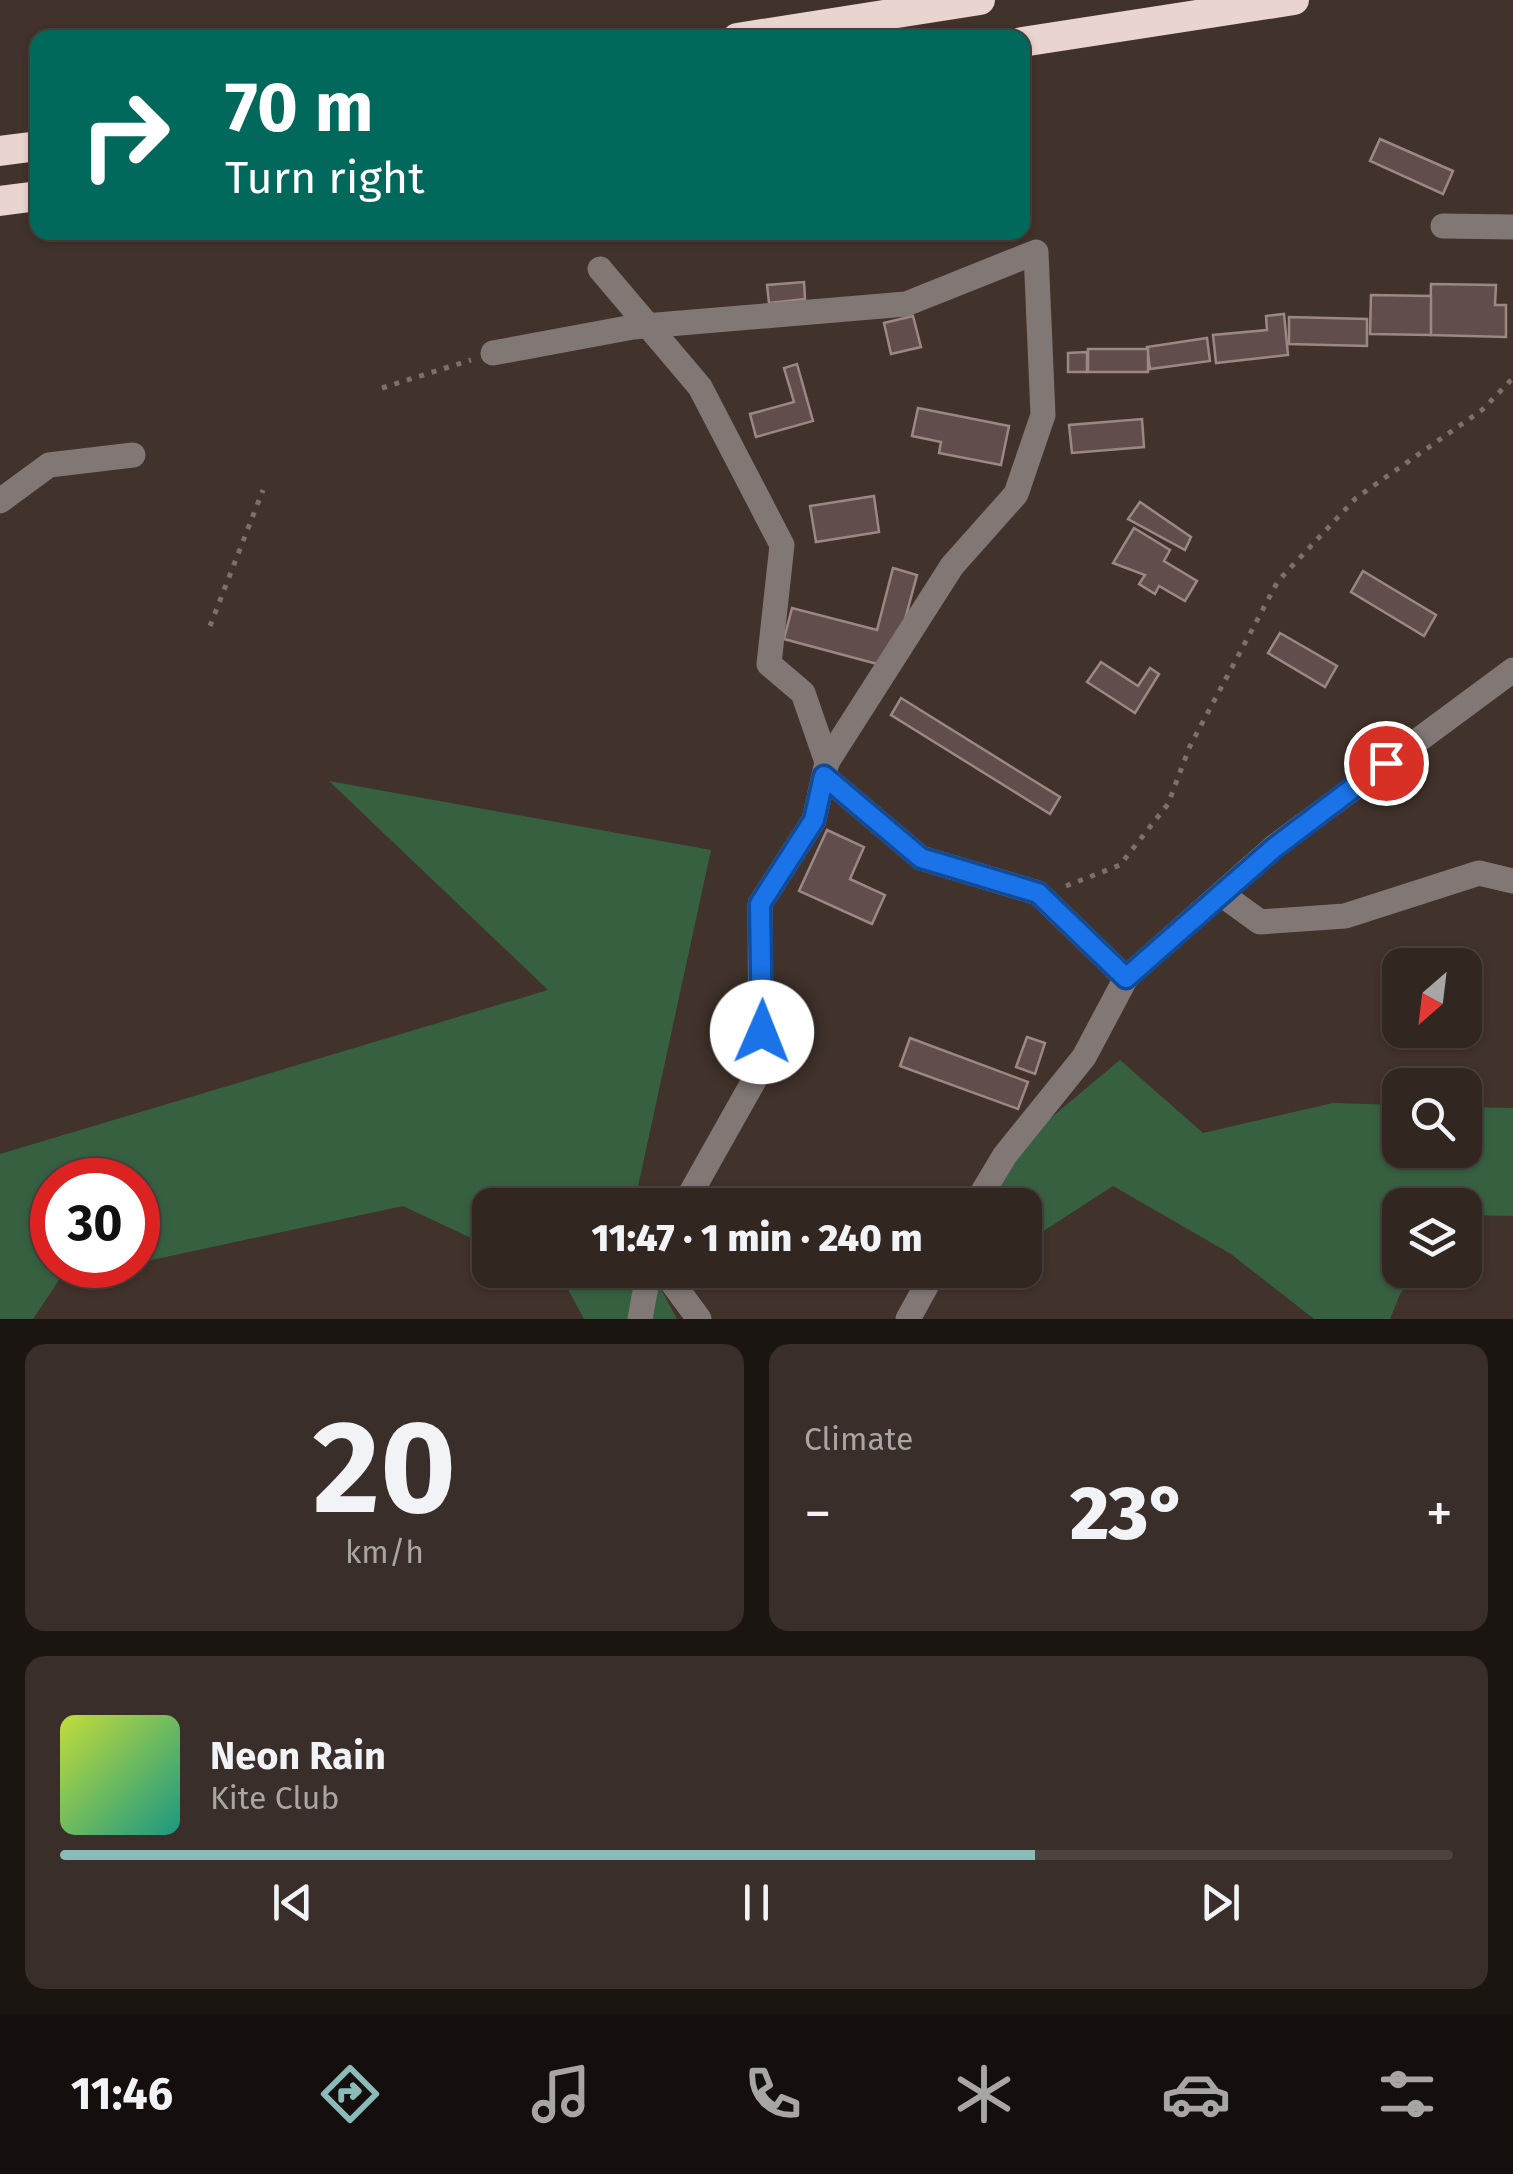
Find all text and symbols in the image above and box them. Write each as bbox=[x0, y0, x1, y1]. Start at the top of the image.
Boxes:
text: 70 m bbox=[225, 66, 374, 150]
icon: right bbox=[60, 70, 190, 200]
text: Turn right bbox=[225, 151, 424, 205]
pin bbox=[1344, 721, 1429, 806]
icon: arrive bbox=[1359, 736, 1414, 791]
north arrow bbox=[1382, 948, 1482, 1048]
map controls bbox=[1382, 948, 1482, 1288]
position arrow bbox=[710, 980, 814, 1084]
button: search bbox=[1382, 1068, 1482, 1168]
speed limit sign: 30 bbox=[30, 1158, 160, 1288]
button: layers bbox=[1382, 1188, 1482, 1288]
text: 11:47 · 1 min · 240 m bbox=[592, 1215, 922, 1261]
text: 20 bbox=[313, 1390, 456, 1546]
text: Climate bbox=[804, 1420, 913, 1458]
text: 23° bbox=[1070, 1469, 1187, 1559]
text: − bbox=[804, 1481, 832, 1547]
text: + bbox=[1426, 1481, 1453, 1547]
text: km/h bbox=[345, 1533, 424, 1571]
text: Neon Rain bbox=[210, 1733, 386, 1779]
text: Kite Club bbox=[210, 1779, 339, 1817]
icon: previous bbox=[265, 1875, 320, 1930]
icon: pause bbox=[729, 1875, 784, 1930]
icon: next bbox=[1193, 1875, 1248, 1930]
icon: directions bbox=[315, 2059, 385, 2129]
icon: music bbox=[526, 2059, 596, 2129]
icon: phone bbox=[738, 2059, 808, 2129]
icon: climate bbox=[949, 2059, 1019, 2129]
icon: car bbox=[1161, 2059, 1231, 2129]
icon: filters bbox=[1372, 2059, 1442, 2129]
text: 11:46 bbox=[71, 2067, 173, 2121]

